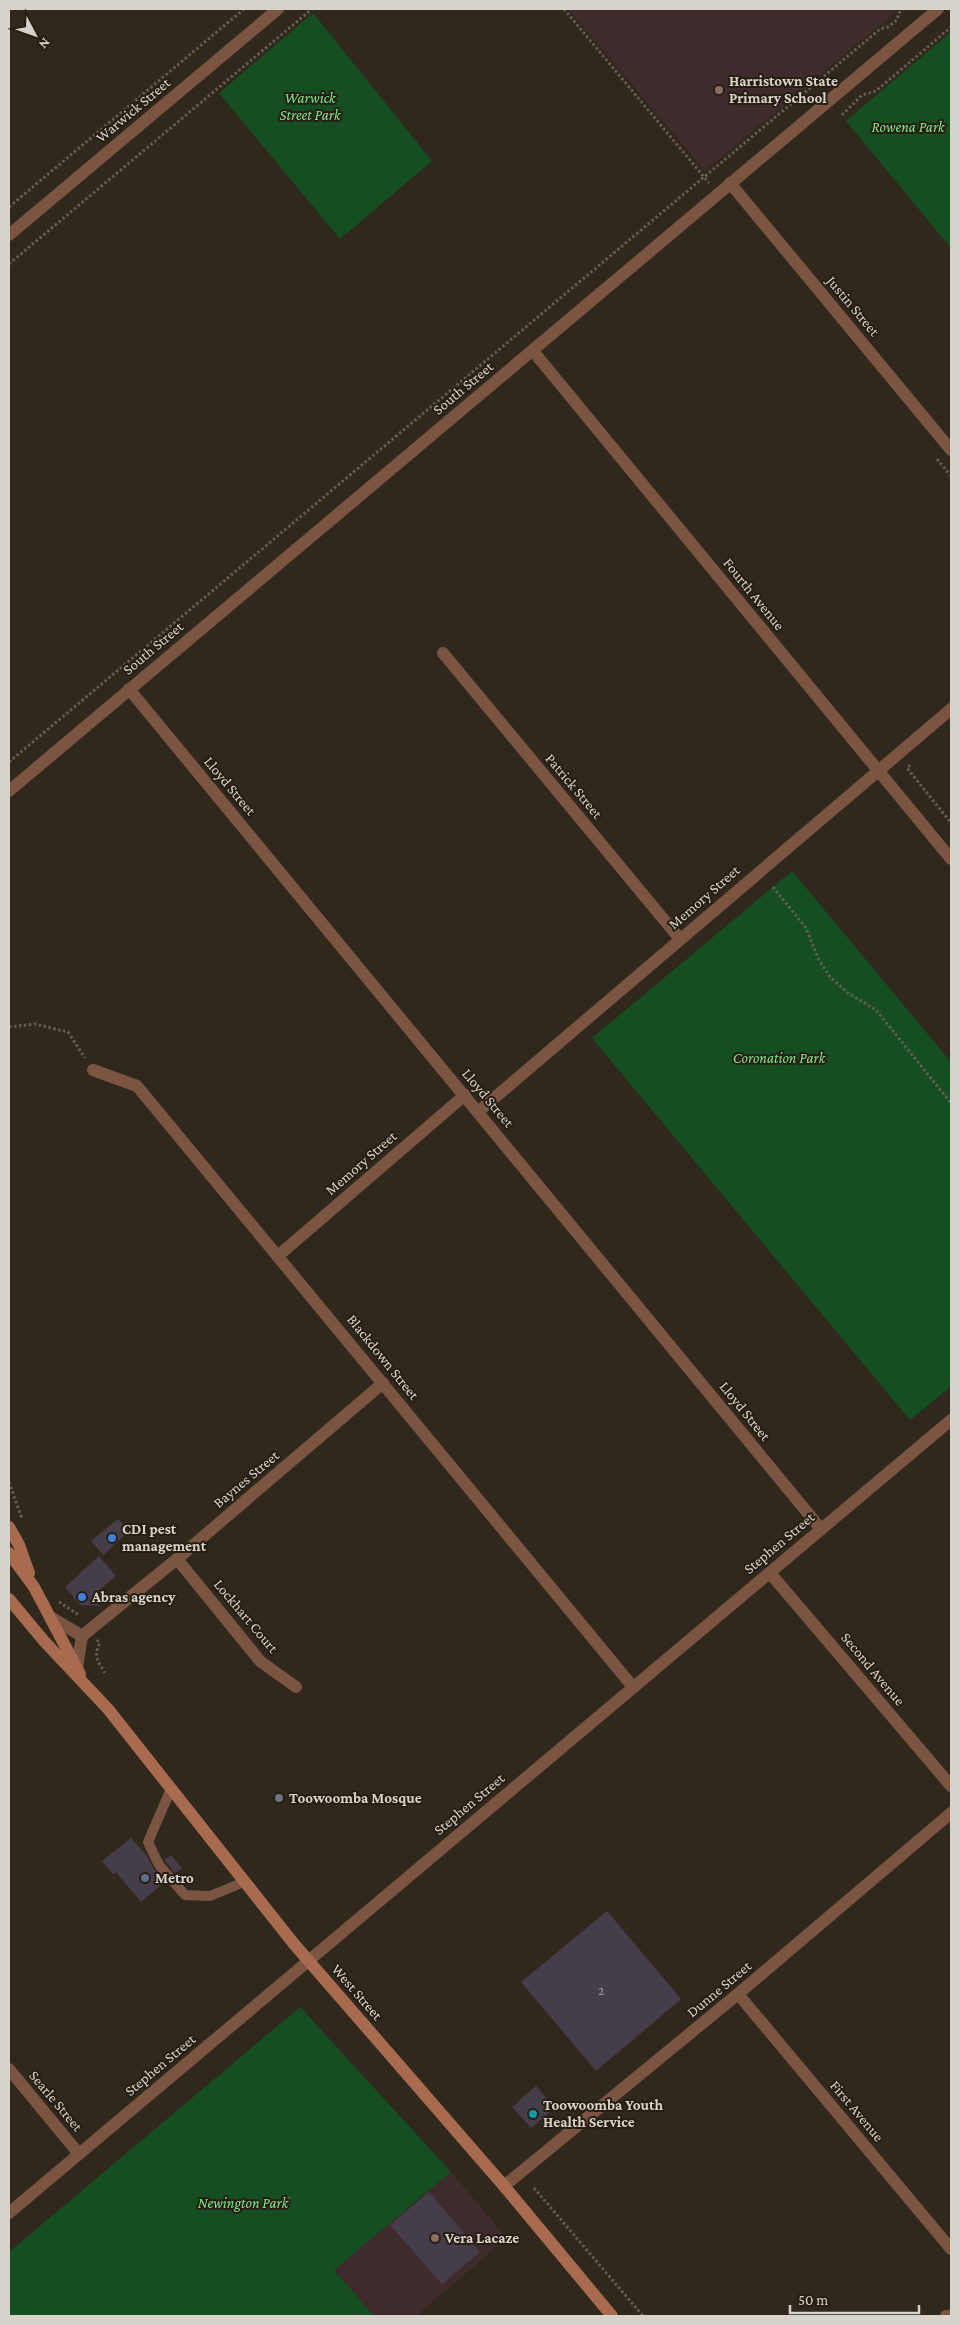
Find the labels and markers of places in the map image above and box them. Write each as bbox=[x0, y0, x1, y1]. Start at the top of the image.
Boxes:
place label: Harristown State Primary School bbox=[729, 73, 838, 106]
marker: Harristown State Primary School bbox=[713, 84, 725, 96]
place label: CDI pest management bbox=[122, 1521, 207, 1554]
marker: CDI pest management bbox=[106, 1532, 118, 1544]
place label: Abras agency bbox=[91, 1589, 176, 1605]
marker: Abras agency bbox=[76, 1591, 88, 1603]
place label: Toowoomba Mosque bbox=[289, 1790, 422, 1806]
marker: Toowoomba Mosque bbox=[273, 1792, 285, 1804]
place label: Metro bbox=[155, 1870, 194, 1886]
marker: Metro bbox=[139, 1872, 151, 1884]
place label: Toowoomba Youth Health Service bbox=[543, 2097, 663, 2130]
marker: Toowoomba Youth Health Service bbox=[527, 2108, 539, 2120]
place label: Vera Lacaze bbox=[444, 2230, 519, 2246]
marker: Vera Lacaze bbox=[429, 2232, 441, 2244]

